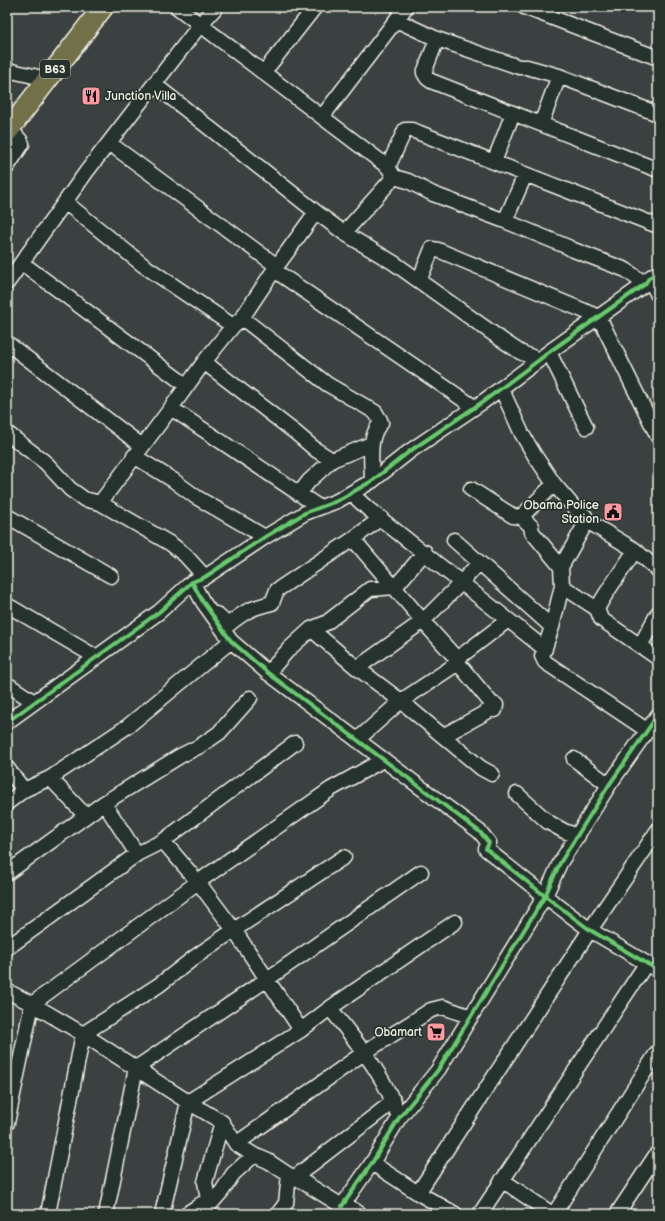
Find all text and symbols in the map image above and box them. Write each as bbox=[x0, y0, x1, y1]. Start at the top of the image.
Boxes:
road number: B63 bbox=[40, 60, 70, 78]
restaurant icon: Junction Villa bbox=[80, 85, 102, 107]
place label: Junction Villa bbox=[105, 89, 177, 104]
place label: Obama Police Station bbox=[523, 498, 599, 527]
public building icon: Obama Police Station bbox=[602, 501, 624, 523]
supermarket icon: Obamart bbox=[425, 1021, 447, 1043]
place label: Obamart bbox=[374, 1025, 422, 1040]

